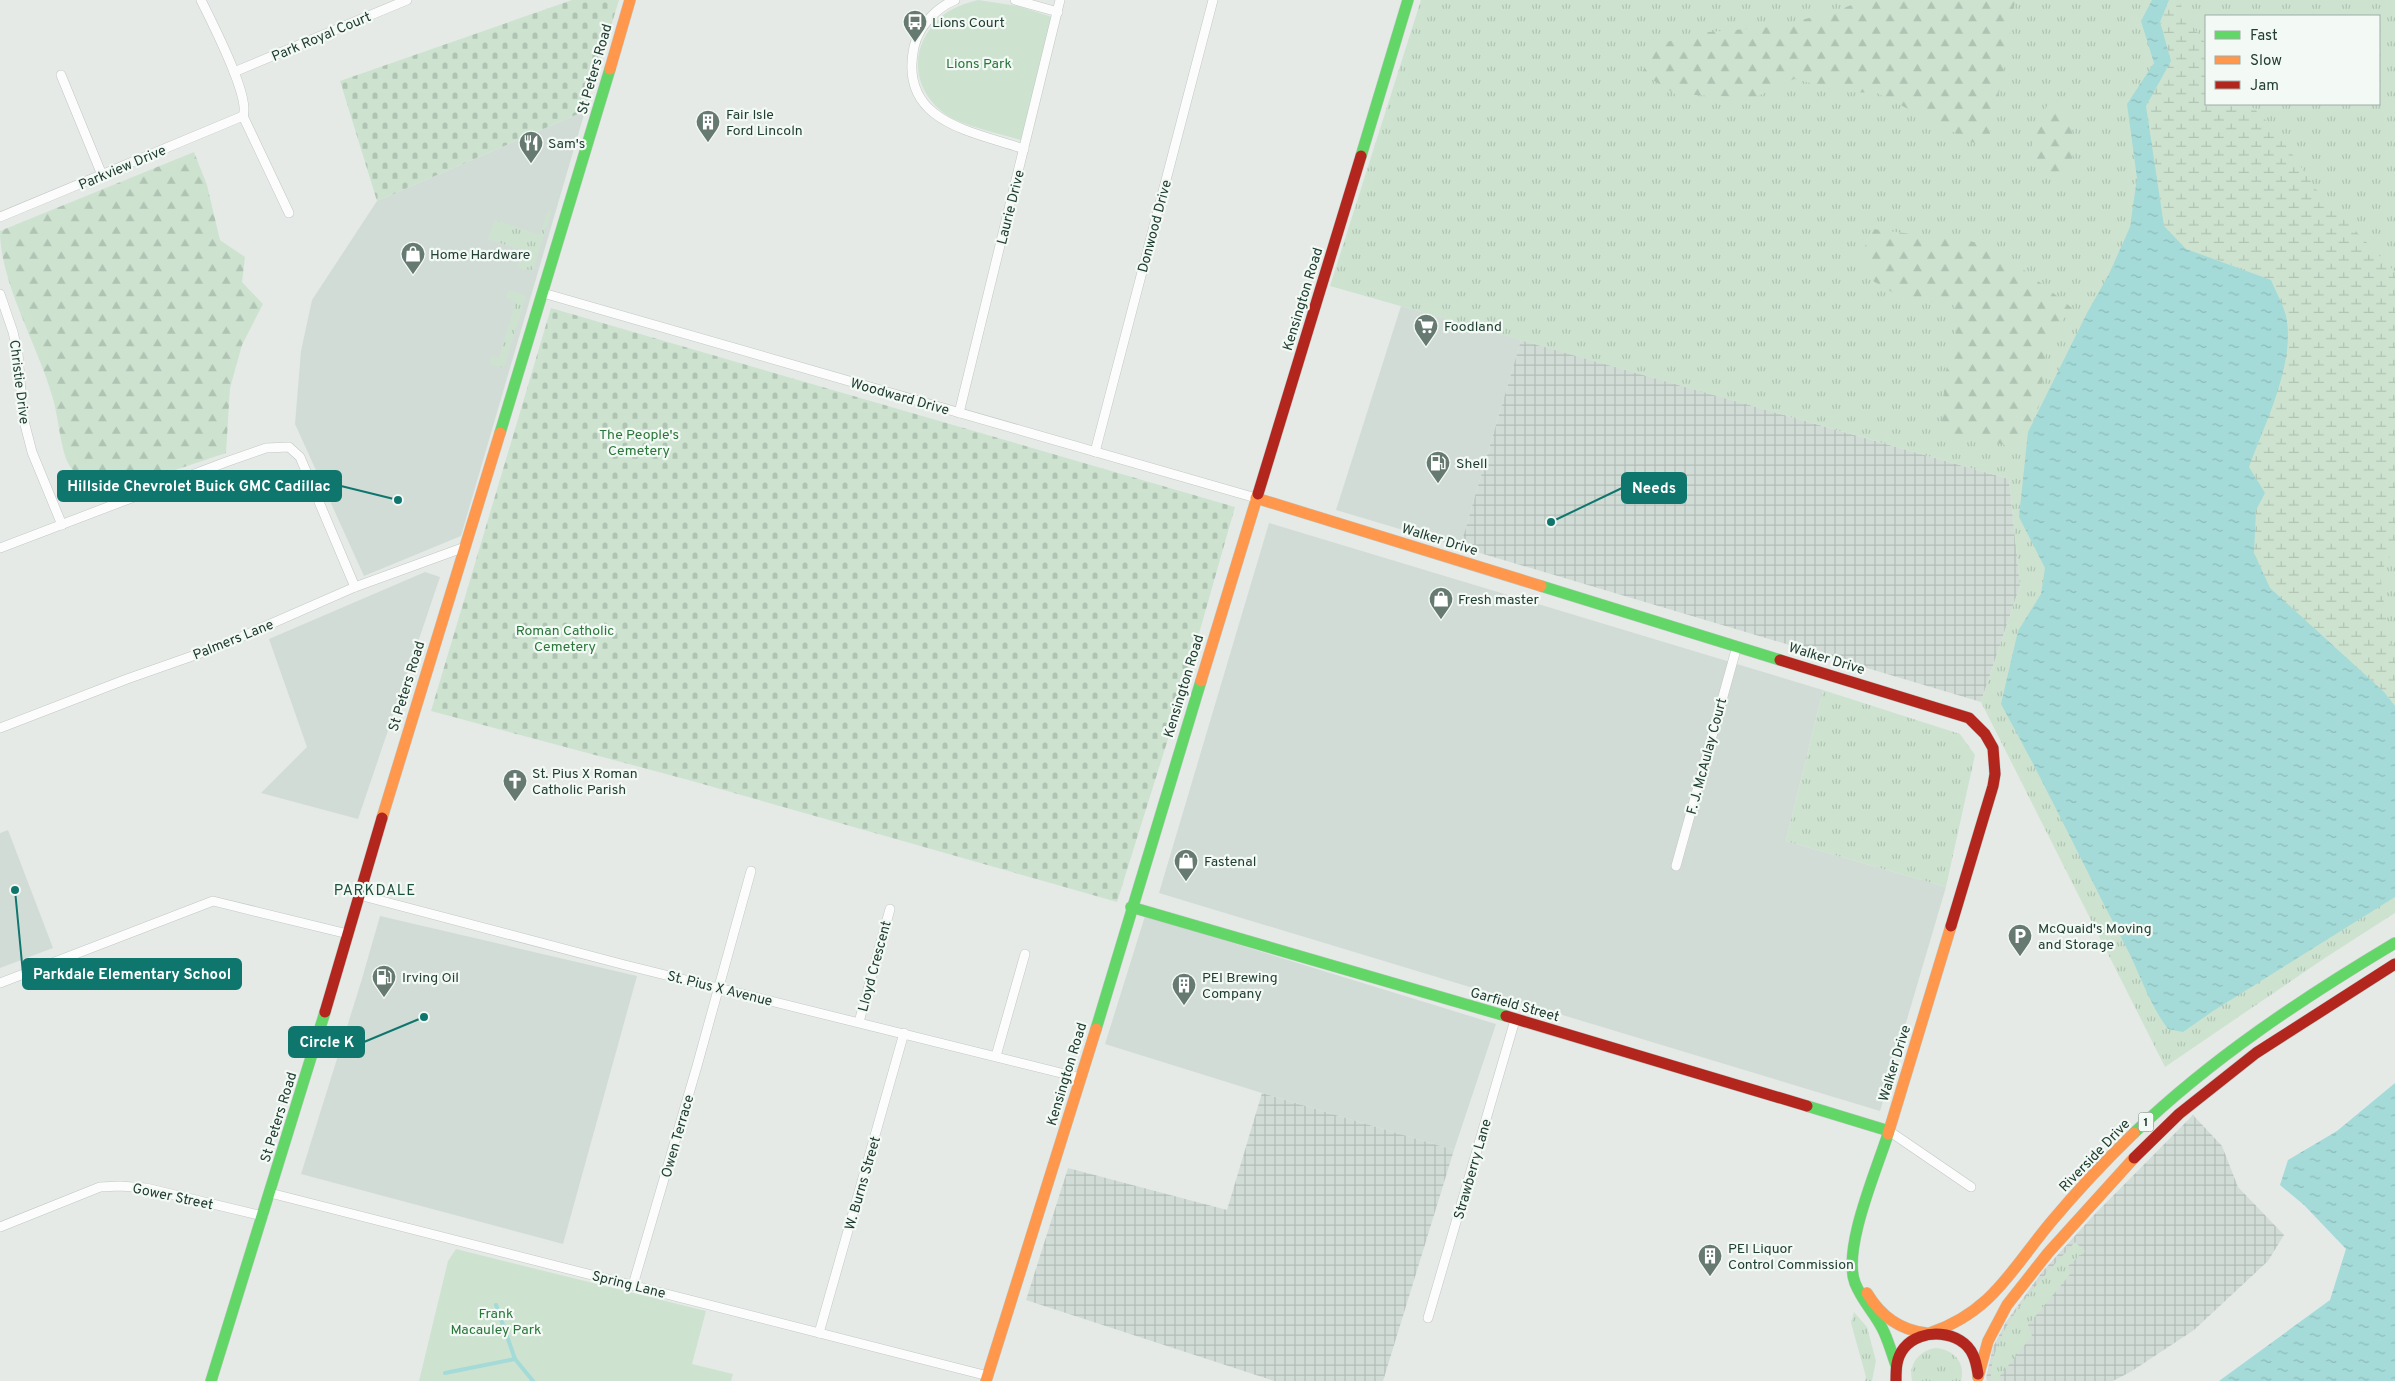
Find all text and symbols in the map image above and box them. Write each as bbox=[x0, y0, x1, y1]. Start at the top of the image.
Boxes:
street label: Park Royal Court bbox=[269, 9, 374, 66]
bus stop icon: Lions Court bbox=[902, 9, 928, 43]
place label: Lions Court bbox=[932, 15, 1005, 32]
legend bbox=[2205, 15, 2380, 105]
street label: St Peters Road bbox=[574, 22, 616, 117]
text: Fast bbox=[2250, 27, 2278, 46]
text: Slow bbox=[2250, 52, 2282, 71]
park label: Lions Park bbox=[946, 56, 1012, 73]
text: Jam bbox=[2250, 77, 2279, 96]
place label: Fair Isle Ford Lincoln bbox=[726, 107, 803, 140]
building icon: Fair Isle Ford Lincoln bbox=[695, 109, 721, 143]
restaurant icon: Sam's bbox=[518, 130, 544, 164]
place label: Sam's bbox=[548, 136, 585, 153]
street label: Parkview Drive bbox=[76, 142, 169, 194]
street label: Laurie Drive bbox=[994, 168, 1029, 246]
street label: Donwood Drive bbox=[1135, 178, 1176, 275]
shop icon: Home Hardware bbox=[400, 241, 426, 275]
street label: Kensington Road bbox=[1280, 246, 1327, 353]
place label: Home Hardware bbox=[430, 247, 530, 264]
supermarket icon: Foodland bbox=[1413, 313, 1439, 347]
place label: Foodland bbox=[1444, 319, 1502, 336]
street label: Christie Drive bbox=[5, 339, 32, 425]
street label: Woodward Drive bbox=[848, 375, 951, 420]
park label: The People's Cemetery bbox=[599, 427, 679, 460]
fuel station icon: Shell bbox=[1425, 450, 1451, 484]
place label: Shell bbox=[1456, 456, 1487, 473]
callout: Hillside Chevrolet Buick GMC Cadillac bbox=[58, 471, 341, 501]
callout: Needs bbox=[1622, 473, 1686, 503]
text: Hillside Chevrolet Buick GMC Cadillac bbox=[67, 478, 331, 497]
text: Needs bbox=[1632, 480, 1676, 499]
street label: Walker Drive bbox=[1399, 521, 1480, 560]
shop icon: Fresh master bbox=[1428, 586, 1454, 620]
place label: Fresh master bbox=[1458, 592, 1540, 609]
street label: Palmers Lane bbox=[191, 616, 276, 664]
park label: Roman Catholic Cemetery bbox=[516, 623, 614, 656]
street label: Kensington Road bbox=[1161, 633, 1208, 740]
street label: St Peters Road bbox=[386, 639, 429, 734]
street label: Walker Drive bbox=[1786, 640, 1867, 679]
street label: F. J. McAulay Court bbox=[1684, 696, 1731, 816]
place label: St. Pius X Roman Catholic Parish bbox=[532, 766, 638, 799]
church icon: St. Pius X Roman Catholic Parish bbox=[502, 768, 528, 802]
shop icon: Fastenal bbox=[1173, 848, 1199, 882]
place label: Fastenal bbox=[1204, 854, 1256, 871]
district label: PARKDALE bbox=[334, 882, 416, 901]
street label: Lloyd Crescent bbox=[855, 919, 896, 1014]
place label: McQuaid's Moving and Storage bbox=[2038, 921, 2152, 954]
parking icon: McQuaid's Moving and Storage bbox=[2007, 923, 2033, 957]
callout: Parkdale Elementary School bbox=[23, 959, 241, 989]
fuel station icon: Irving Oil bbox=[371, 964, 397, 998]
text: Parkdale Elementary School bbox=[33, 966, 231, 985]
street label: St. Pius X Avenue bbox=[665, 968, 774, 1011]
place label: Irving Oil bbox=[402, 970, 459, 987]
place label: PEI Brewing Company bbox=[1202, 970, 1278, 1003]
building icon: PEI Brewing Company bbox=[1171, 972, 1197, 1006]
street label: Garfield Street bbox=[1468, 985, 1561, 1026]
street label: Kensington Road bbox=[1044, 1021, 1091, 1128]
street label: Walker Drive bbox=[1876, 1023, 1915, 1104]
callout: Circle K bbox=[289, 1027, 364, 1057]
text: Circle K bbox=[300, 1034, 355, 1053]
street label: St Peters Road bbox=[258, 1070, 301, 1165]
street label: Owen Terrace bbox=[658, 1093, 698, 1180]
road number: 1 bbox=[2138, 1112, 2154, 1132]
street label: Riverside Drive bbox=[2056, 1116, 2134, 1196]
street label: Strawberry Lane bbox=[1451, 1117, 1496, 1222]
street label: W. Burns Street bbox=[842, 1135, 885, 1232]
street label: Gower Street bbox=[131, 1181, 215, 1214]
place label: PEI Liquor Control Commission bbox=[1728, 1241, 1854, 1274]
building icon: PEI Liquor Control Commission bbox=[1697, 1243, 1723, 1277]
street label: Spring Lane bbox=[590, 1268, 667, 1303]
park label: Frank Macauley Park bbox=[450, 1306, 542, 1339]

